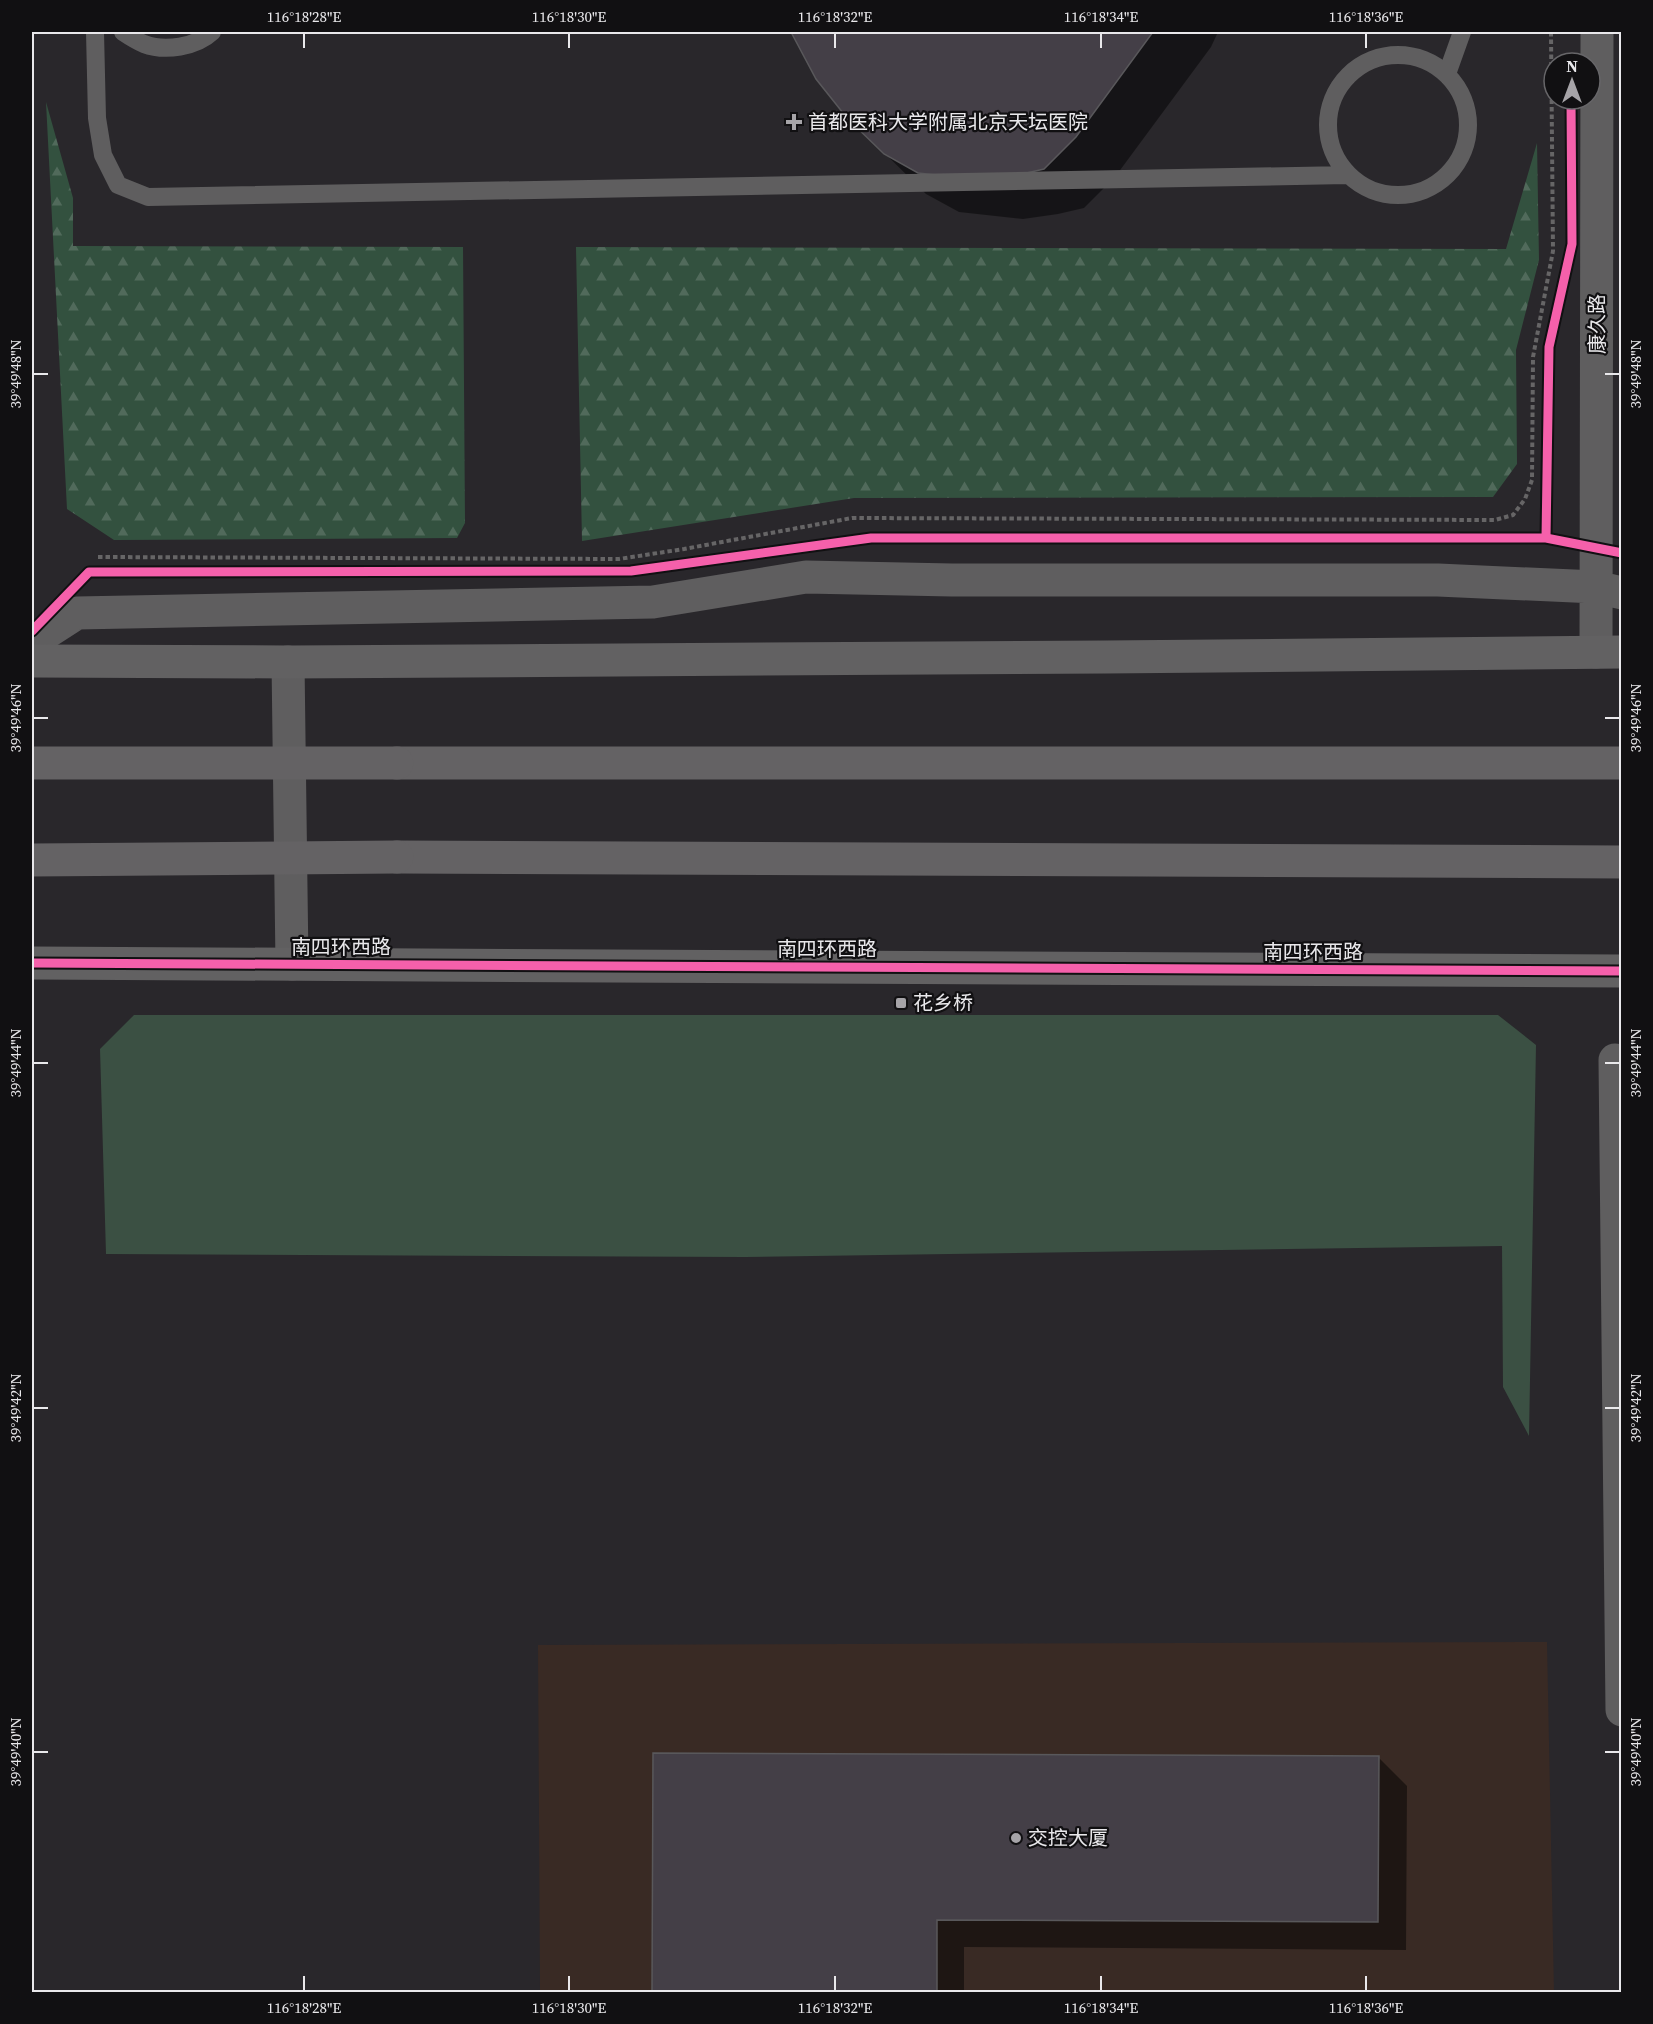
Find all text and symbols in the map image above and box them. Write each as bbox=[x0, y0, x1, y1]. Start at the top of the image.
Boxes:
text: 116°18'28"E bbox=[267, 6, 341, 27]
text: 116°18'30"E bbox=[532, 6, 606, 27]
text: 116°18'32"E bbox=[798, 6, 872, 27]
text: 116°18'34"E bbox=[1064, 6, 1138, 27]
text: 116°18'36"E bbox=[1329, 6, 1403, 27]
north arrow bbox=[1542, 51, 1602, 111]
text: N bbox=[1566, 55, 1578, 77]
place label: 首都医科大学附属北京天坛医院 bbox=[808, 108, 1088, 136]
marker: 首都医科大学附属北京天坛医院 bbox=[785, 113, 803, 131]
street label: 康久路 bbox=[1583, 294, 1611, 354]
text: 39°49'48"N bbox=[5, 339, 26, 409]
text: 39°49'48"N bbox=[1625, 339, 1646, 409]
text: 39°49'46"N bbox=[5, 683, 26, 753]
text: 39°49'46"N bbox=[1625, 683, 1646, 753]
street label: 南四环西路 bbox=[291, 933, 391, 961]
street label: 南四环西路 bbox=[777, 935, 877, 963]
street label: 南四环西路 bbox=[1263, 938, 1363, 966]
place label: 花乡桥 bbox=[913, 989, 973, 1017]
marker: 花乡桥 bbox=[894, 996, 908, 1010]
text: 39°49'44"N bbox=[5, 1028, 26, 1098]
text: 39°49'44"N bbox=[1625, 1028, 1646, 1098]
text: 39°49'42"N bbox=[5, 1373, 26, 1443]
text: 39°49'42"N bbox=[1625, 1373, 1646, 1443]
text: 39°49'40"N bbox=[5, 1717, 26, 1787]
text: 39°49'40"N bbox=[1625, 1717, 1646, 1787]
place label: 交控大厦 bbox=[1028, 1824, 1108, 1852]
marker: 交控大厦 bbox=[1009, 1831, 1023, 1845]
text: 116°18'28"E bbox=[267, 1997, 341, 2018]
text: 116°18'30"E bbox=[532, 1997, 606, 2018]
text: 116°18'32"E bbox=[798, 1997, 872, 2018]
text: 116°18'34"E bbox=[1064, 1997, 1138, 2018]
text: 116°18'36"E bbox=[1329, 1997, 1403, 2018]

